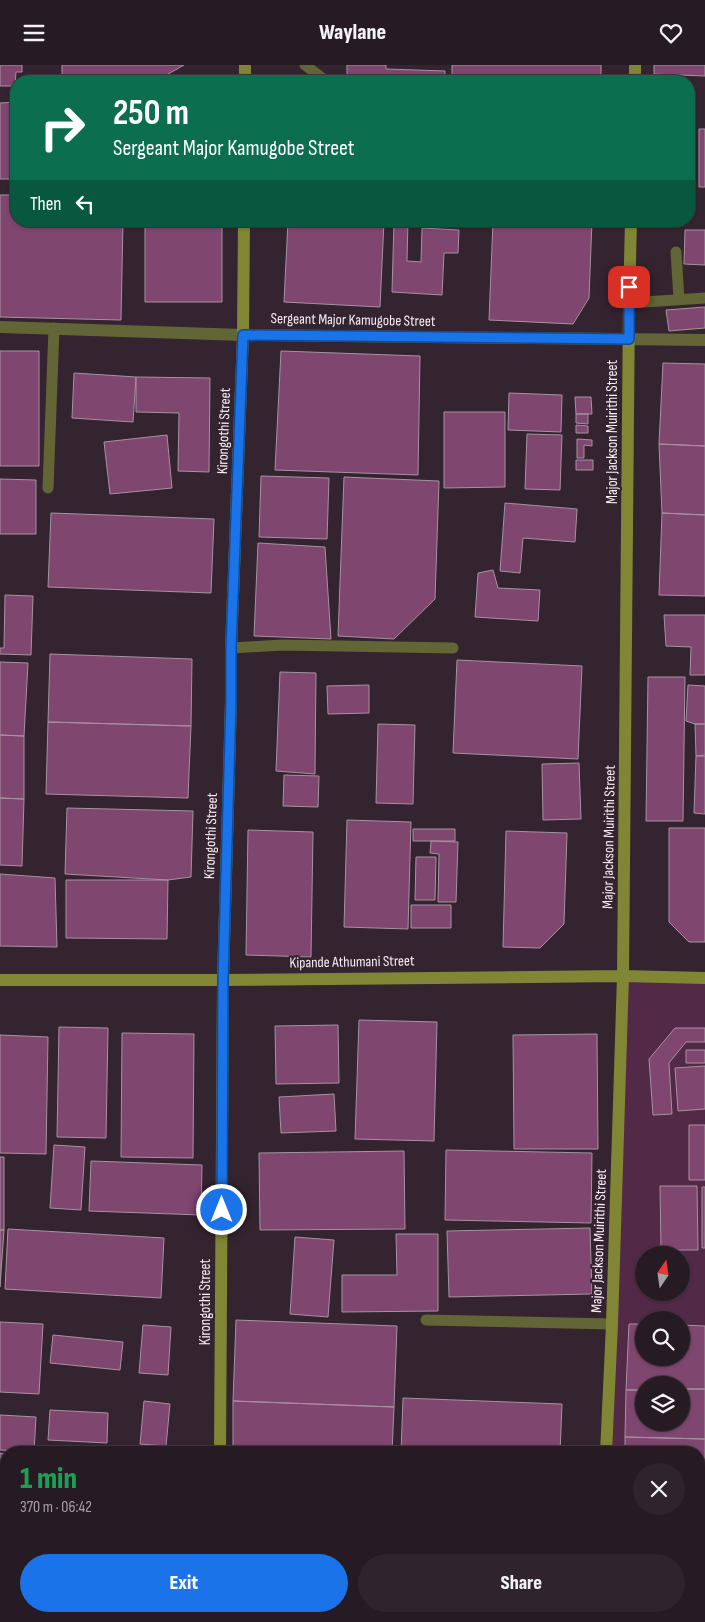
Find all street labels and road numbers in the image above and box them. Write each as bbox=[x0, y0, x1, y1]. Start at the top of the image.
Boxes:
street label: Sergeant Major Kamugobe Street bbox=[271, 309, 436, 331]
street label: Major Jackson Muirithi Street bbox=[603, 360, 622, 504]
street label: Kirongothi Street bbox=[213, 387, 235, 474]
street label: Major Jackson Muirithi Street bbox=[598, 764, 620, 909]
street label: Kirongothi Street bbox=[200, 792, 222, 879]
street label: Kipande Athumani Street bbox=[289, 951, 415, 973]
street label: Major Jackson Muirithi Street bbox=[587, 1168, 611, 1313]
street label: Kirongothi Street bbox=[196, 1258, 215, 1345]

